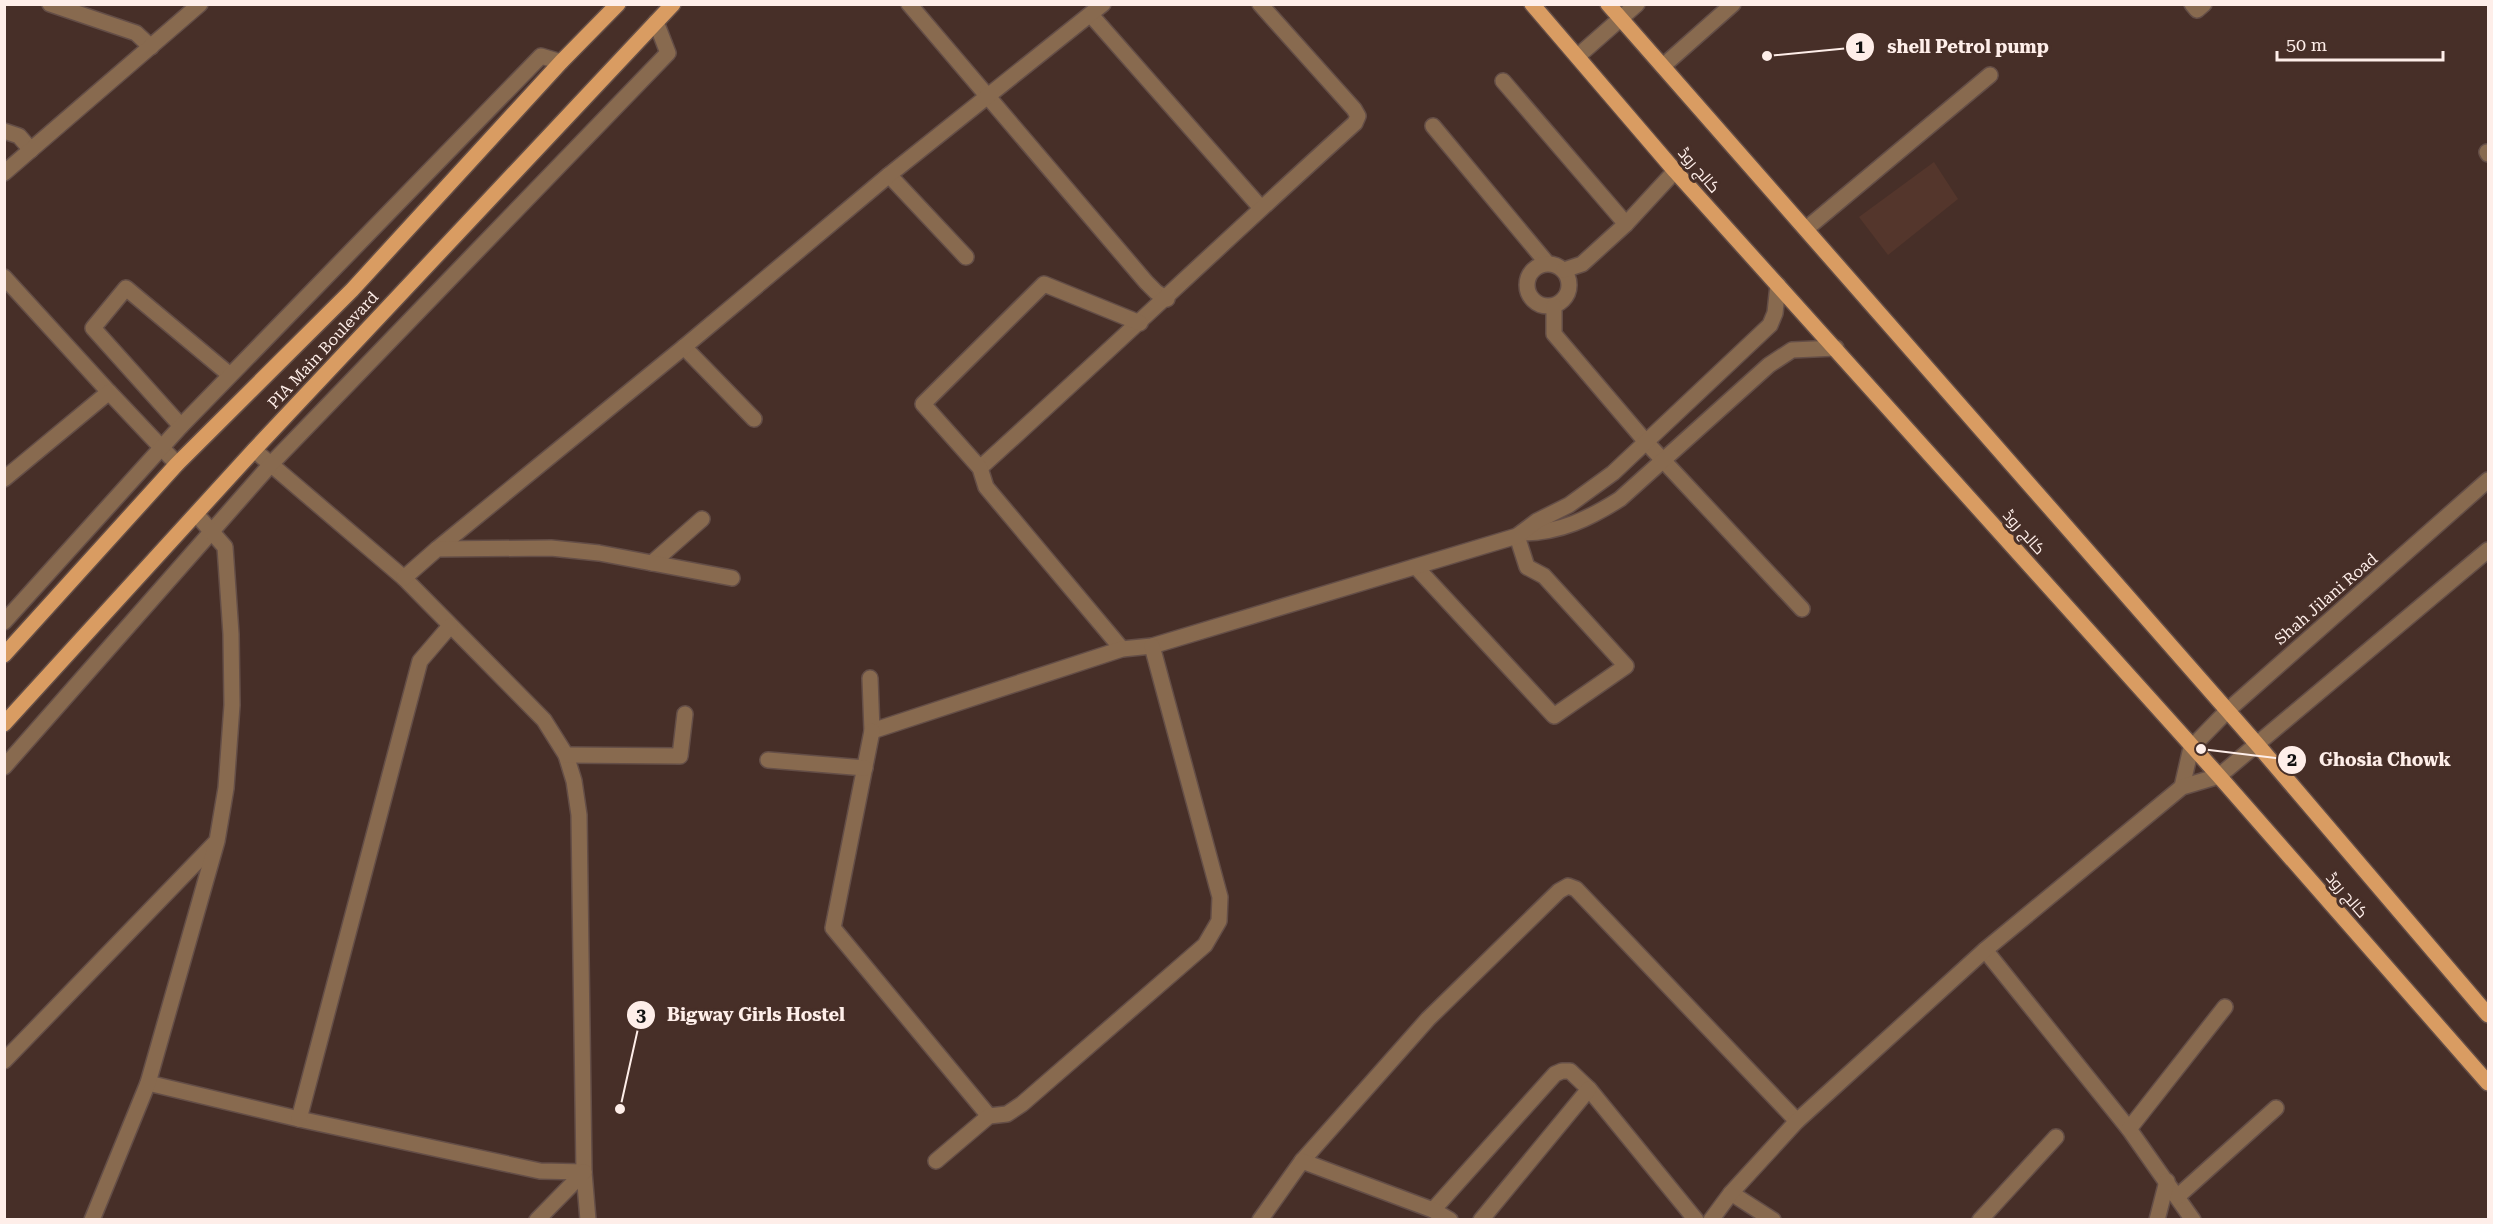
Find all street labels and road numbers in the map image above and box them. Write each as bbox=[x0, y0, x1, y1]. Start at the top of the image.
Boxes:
street label: کالج روڈ bbox=[1673, 143, 1724, 198]
street label: PIA Main Boulevard bbox=[264, 288, 382, 412]
street label: کالج روڈ bbox=[1997, 506, 2049, 560]
street label: Shah Jilani Road bbox=[2271, 549, 2381, 649]
street label: کالج روڈ bbox=[2321, 868, 2372, 923]

